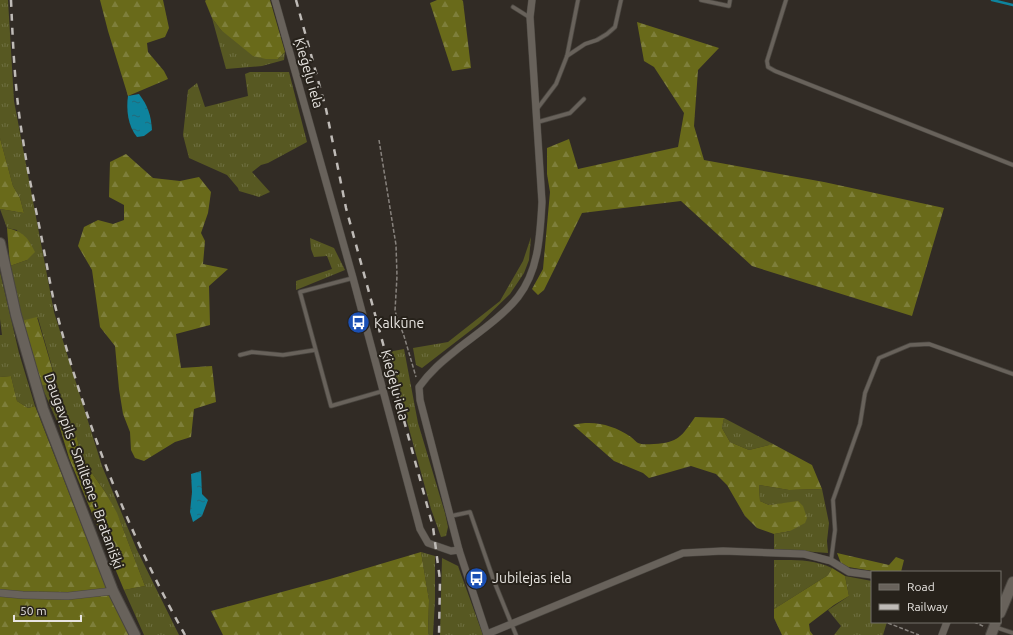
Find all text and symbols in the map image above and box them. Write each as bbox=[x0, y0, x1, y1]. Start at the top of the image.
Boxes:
street label: Ķieģeļu iela bbox=[291, 36, 327, 110]
bus stop icon: Kalkūne bbox=[346, 310, 372, 336]
place label: Kalkūne bbox=[374, 315, 424, 331]
street label: Ķieģeļu iela bbox=[378, 348, 412, 422]
street label: Daugavpils - Smiltene - Bratanišķi bbox=[41, 371, 127, 571]
bus stop icon: Jubilejas iela bbox=[464, 565, 490, 591]
place label: Jubilejas iela bbox=[492, 570, 572, 586]
legend bbox=[871, 571, 1001, 623]
text: Road bbox=[907, 580, 935, 593]
scale bar bbox=[14, 597, 81, 623]
text: Railway bbox=[907, 600, 948, 613]
text: 50 m bbox=[20, 604, 47, 617]

